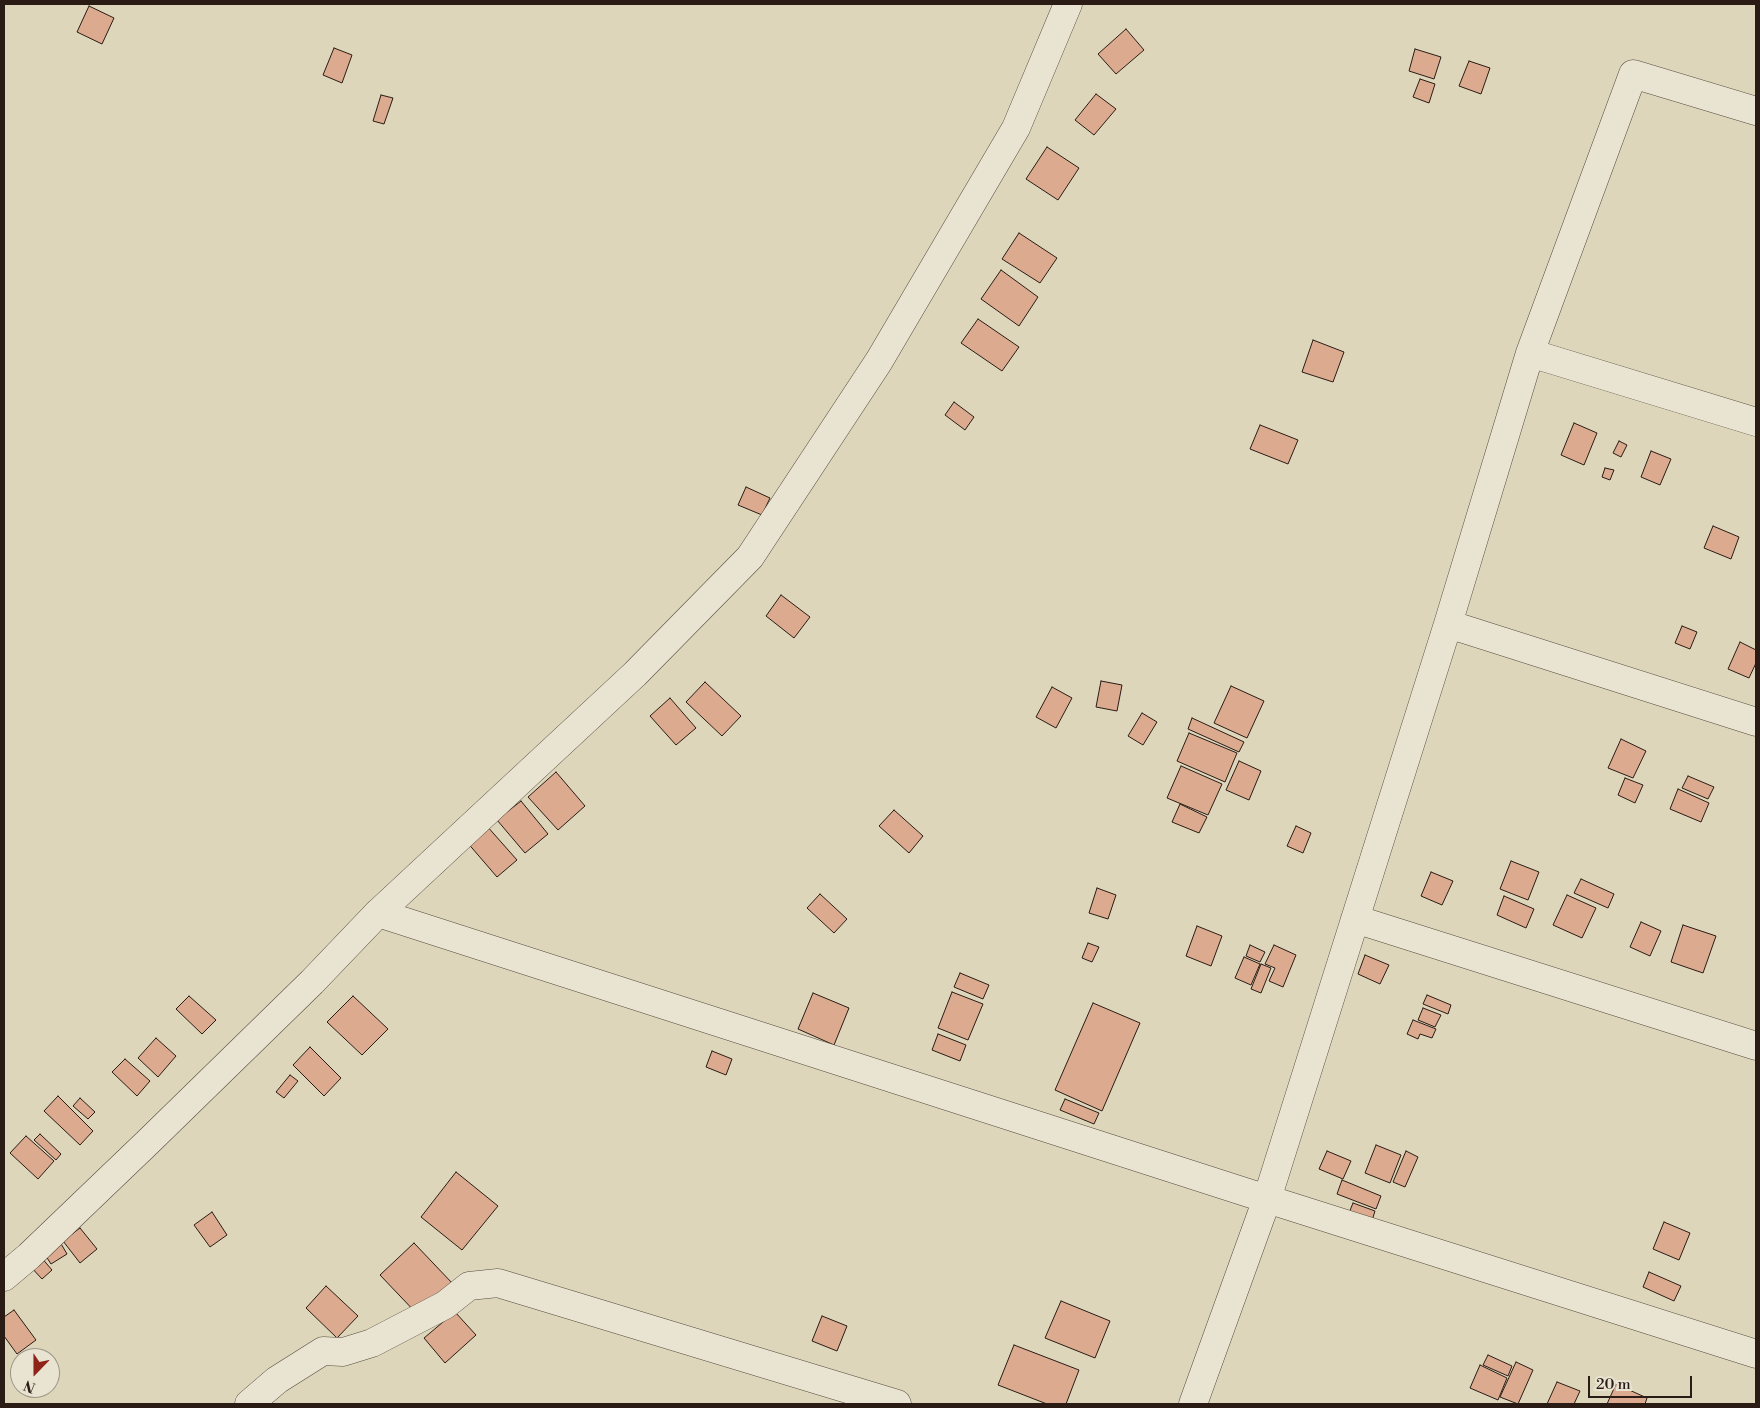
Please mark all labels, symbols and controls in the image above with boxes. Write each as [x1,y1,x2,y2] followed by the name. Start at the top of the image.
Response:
[10,1348,60,1398] north arrow
[1590,1366,1694,1398] scale bar
[1596,1375,1631,1394] text: 20 m
[21,1376,38,1396] text: N

